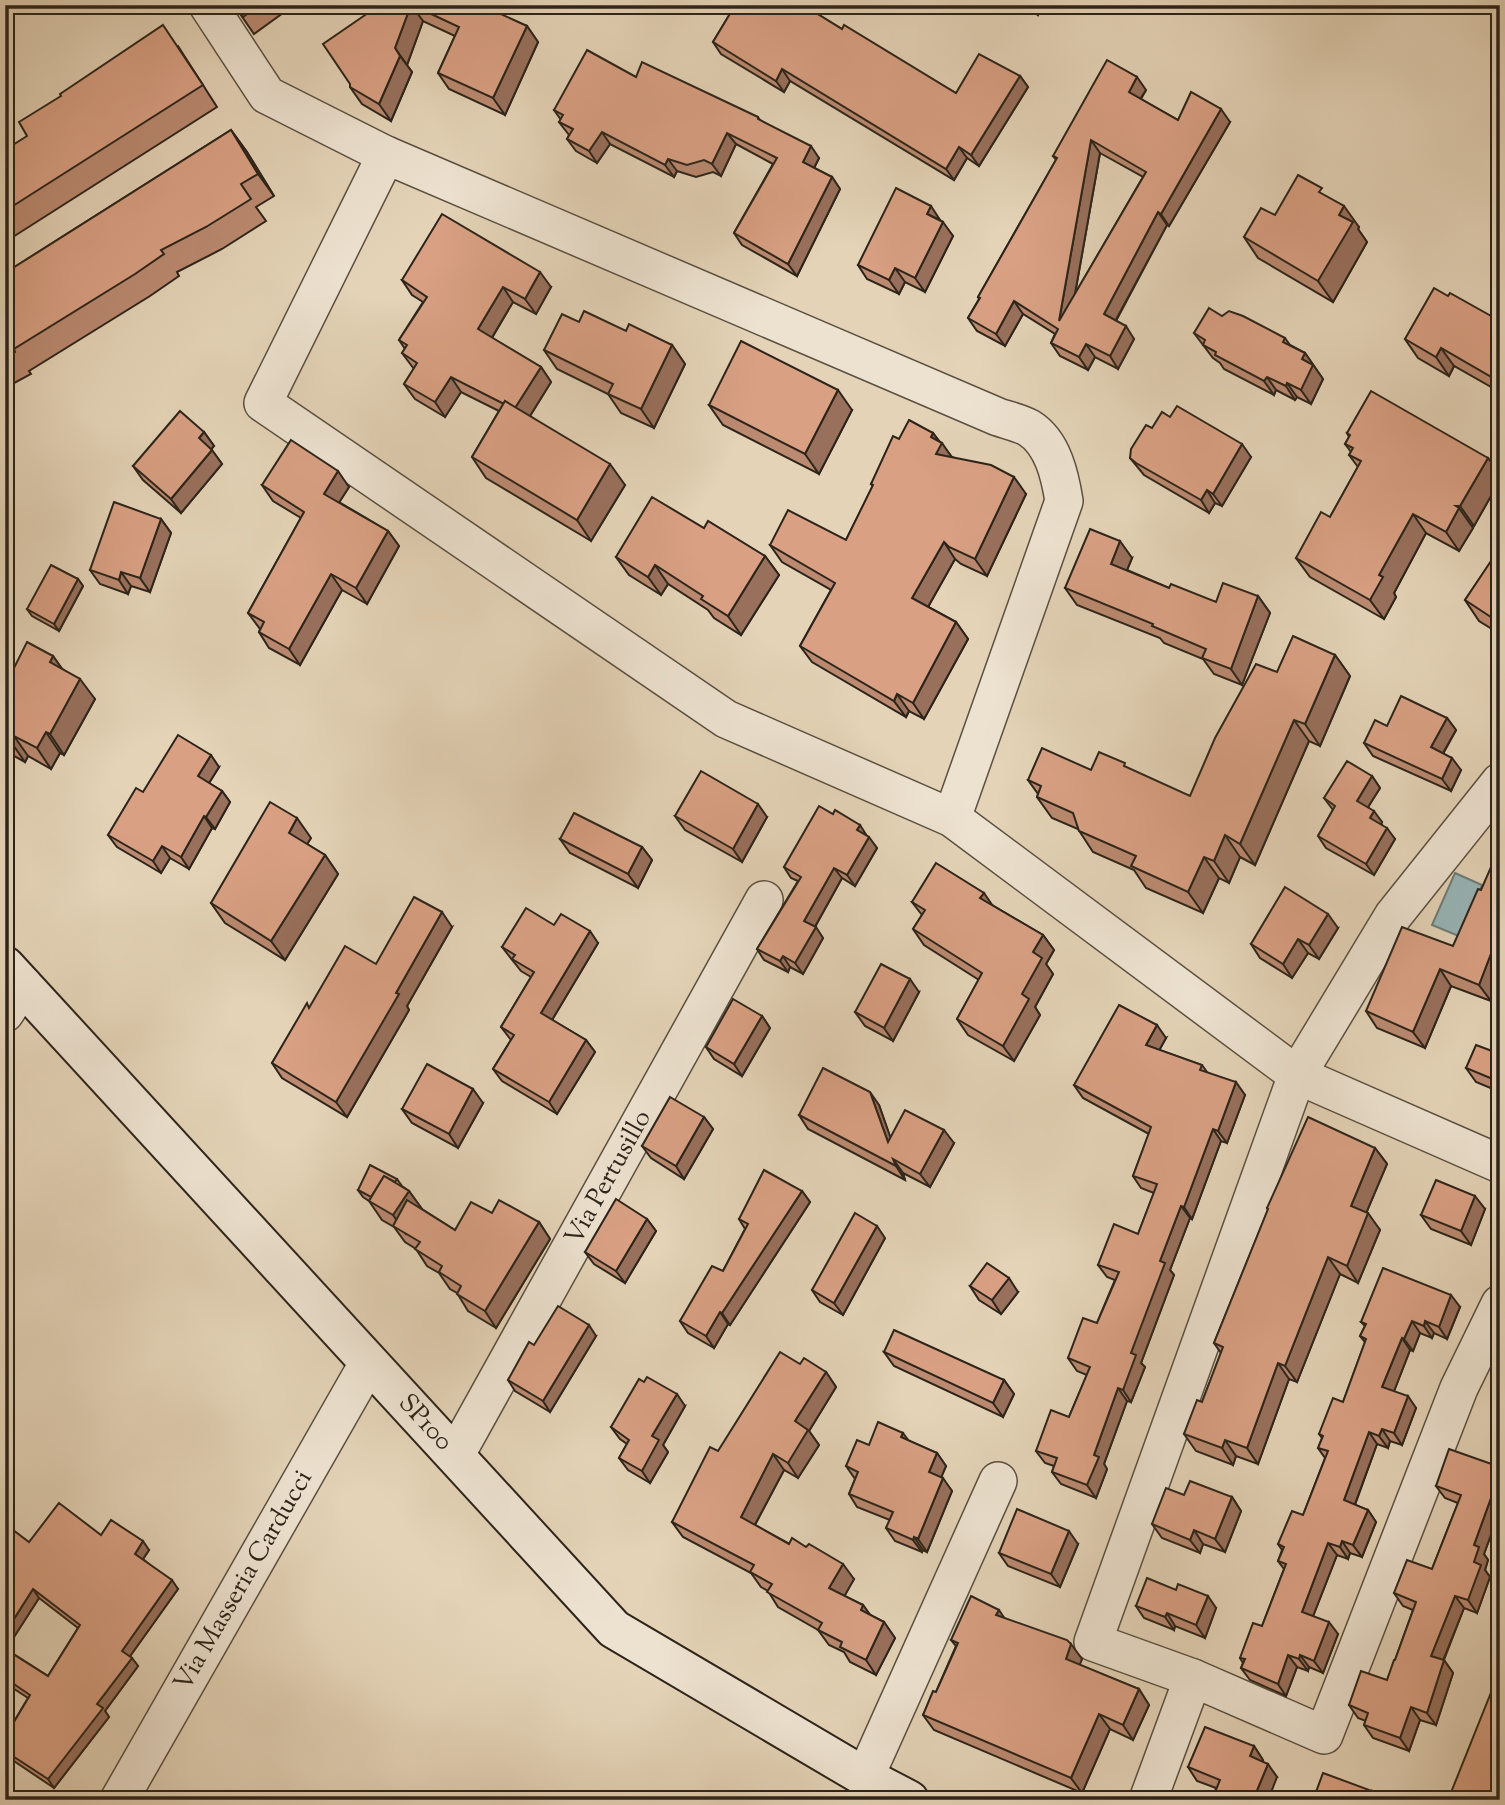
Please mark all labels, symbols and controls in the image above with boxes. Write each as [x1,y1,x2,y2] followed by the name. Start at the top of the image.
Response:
[557,1104,661,1252] street label: Via Pertusillo
[389,1386,461,1460] street label: SP100
[166,1464,322,1698] street label: Via Masseria Carducci

